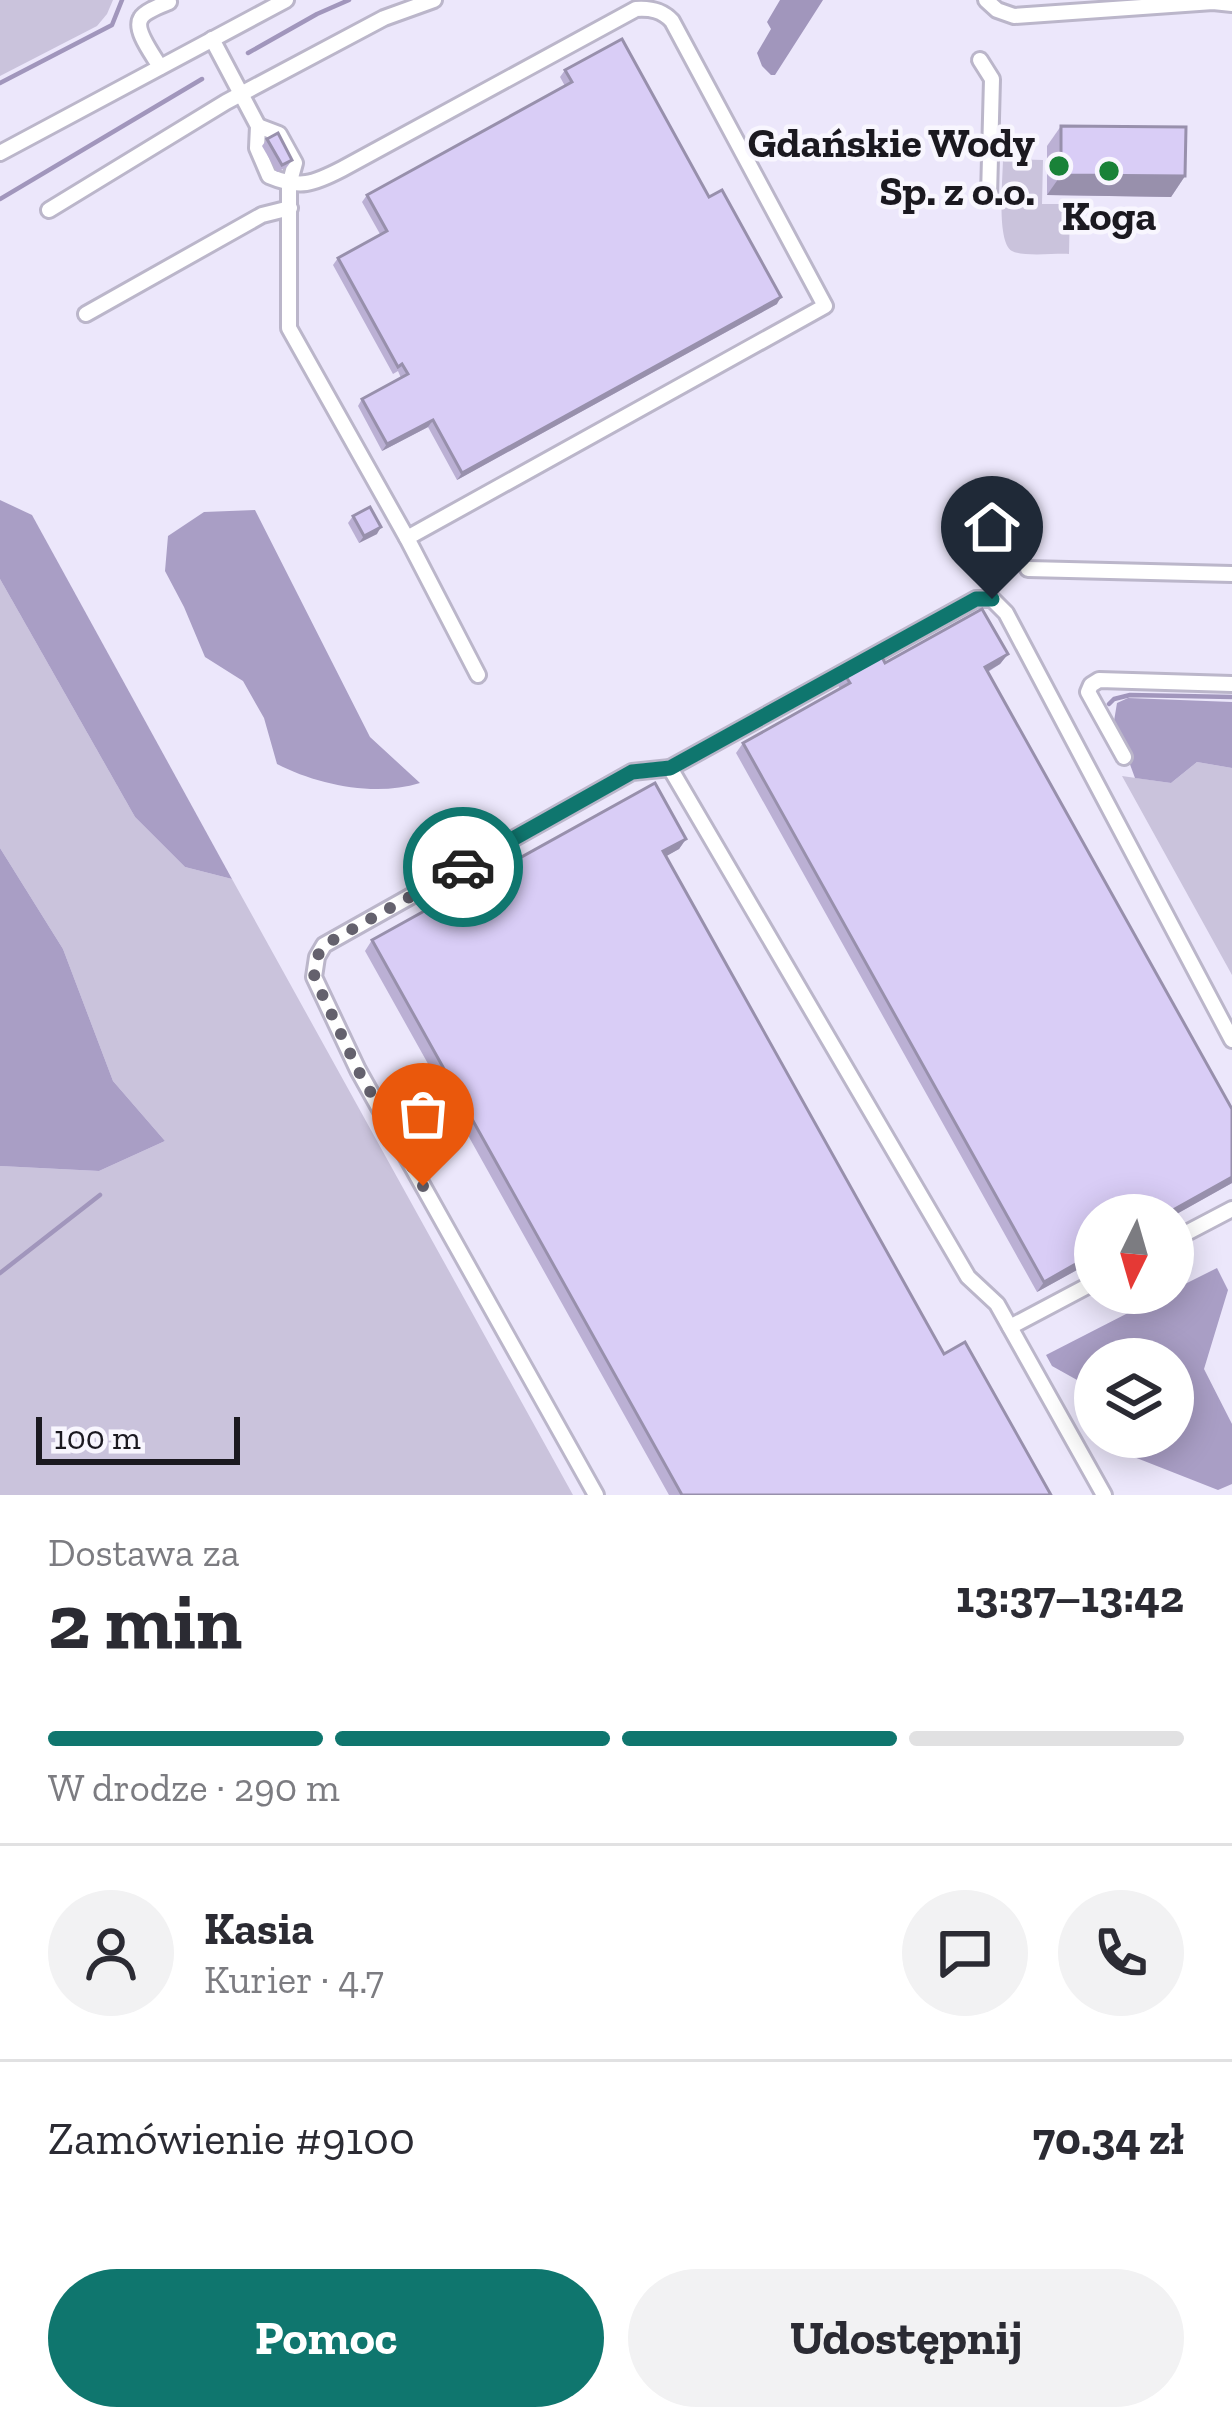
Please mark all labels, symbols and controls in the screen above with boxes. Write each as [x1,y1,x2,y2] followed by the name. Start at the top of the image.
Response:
[748,117,1035,216] place label: Gdańskie Wody Sp. z o.o.
[1046,153,1072,179] marker: Gdańskie Wody Sp. z o.o.
[1096,158,1122,184] marker: Koga
[1061,190,1157,241] place label: Koga
[941,476,1043,599] pin
[959,494,1025,560] icon: home
[403,807,523,927] courier
[430,834,496,900] icon: car
[372,1063,474,1186] pin
[390,1081,456,1147] icon: bag
[1074,1194,1194,1314] north arrow
[1074,1194,1194,1458] map controls
[1074,1338,1194,1458] button: layers
[36,1411,240,1464] scale bar
[54,1418,141,1457] text: 100 m
[48,1529,240,1576] text: Dostawa za
[956,1570,1184,1624] text: 13:37–13:42
[48,1574,242,1668] text: 2 min
[48,1764,340,1811] text: W drodze · 290 m
[48,1890,174,2016] button: person
[902,1890,1028,2016] button: chat
[1058,1890,1184,2016] button: phone
[204,1902,314,1956] text: Kasia
[204,1956,384,2003] text: Kurier · 4.7
[48,2112,415,2166] text: Zamówienie #9100
[1033,2112,1184,2166] text: 70.34 zł
[48,2269,604,2407] button: Pomoc
[628,2269,1184,2407] button: Udostępnij

